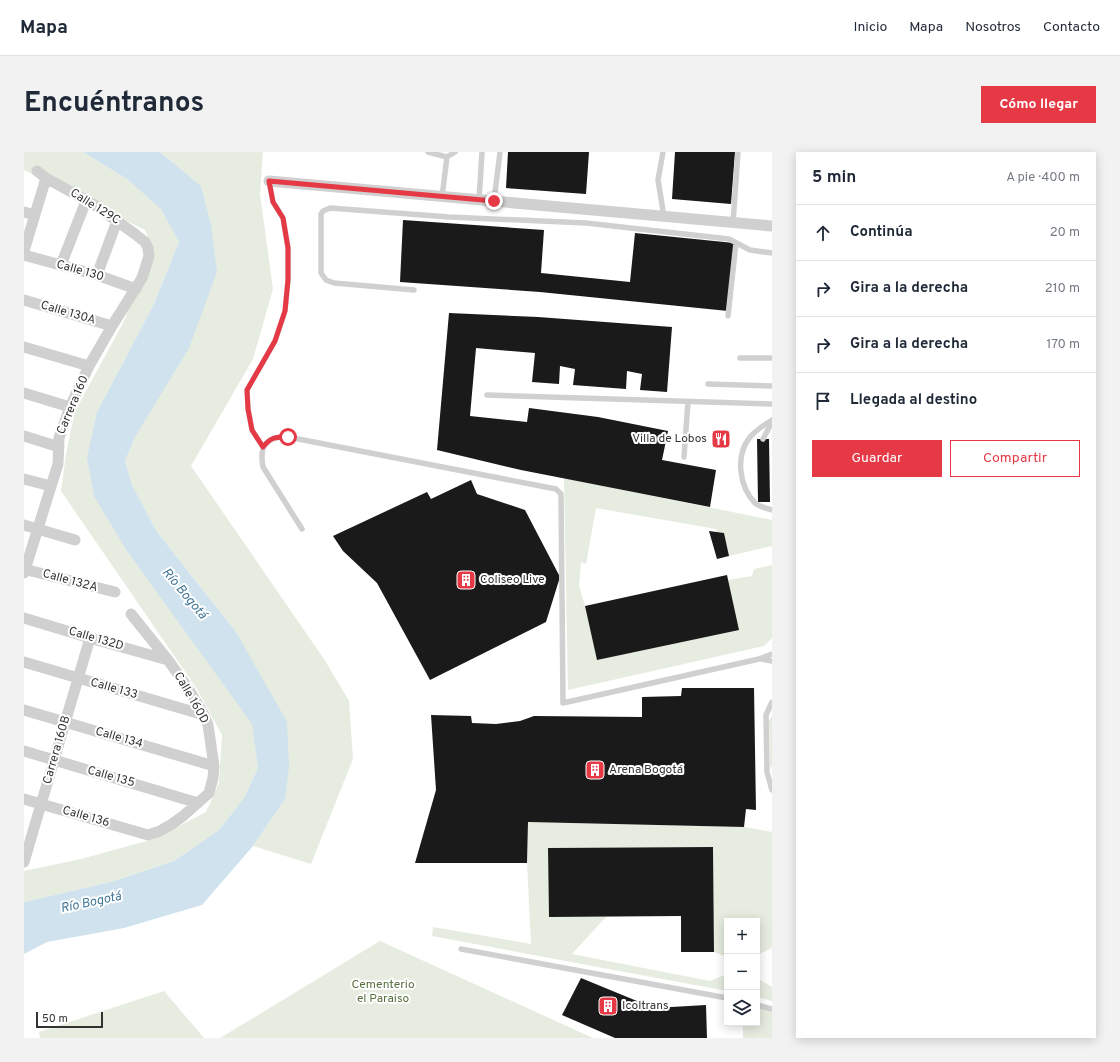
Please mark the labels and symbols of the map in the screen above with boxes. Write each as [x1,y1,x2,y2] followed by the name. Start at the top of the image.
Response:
[67,185,123,229] street label: Calle 129C
[485,192,503,210] route end
[54,257,106,285] street label: Calle 130
[39,297,97,329] street label: Calle 130A
[53,373,93,437] street label: Carrera 160
[279,428,297,446] route start
[710,428,732,450] restaurant icon: Villa de Lobos
[632,431,707,447] place label: Villa de Lobos
[158,565,211,624] water label: Río Bogotá
[41,566,99,596] street label: Calle 132A
[455,569,477,591] building icon: Coliseo Live
[480,572,545,588] place label: Coliseo Live
[67,624,125,654] street label: Calle 132D
[170,669,212,727] street label: Calle 160D
[88,675,140,703] street label: Calle 133
[40,714,74,786] street label: Carrera 160B
[93,724,145,752] street label: Calle 134
[584,759,606,781] building icon: Arena Bogotá
[609,762,683,778] place label: Arena Bogotá
[85,763,137,791] street label: Calle 135
[60,803,112,831] street label: Calle 136
[59,888,124,917] water label: Río Bogotá
[351,977,415,1007] park label: Cementerio el Paraiso
[597,995,619,1017] building icon: Icoltrans
[622,998,669,1014] place label: Icoltrans
[36,1010,103,1029] scale bar

